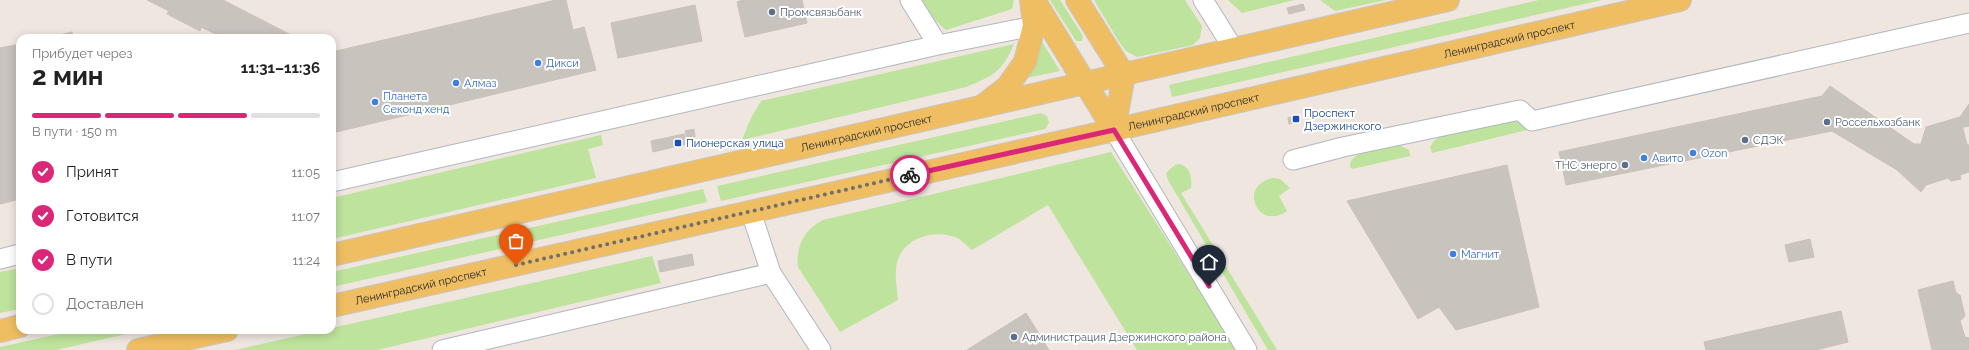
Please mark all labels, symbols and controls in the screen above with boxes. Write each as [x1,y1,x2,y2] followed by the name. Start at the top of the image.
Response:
[780,6,862,19] place label: Промсвязьбанк
[767,7,777,17] marker: Промсвязьбанк
[1442,18,1577,61] street label: Ленинградский проспект
[32,46,132,61] text: Прибудет через
[546,57,579,70] place label: Дикси
[533,58,543,68] marker: Дикси
[241,59,320,77] text: 11:31–11:36
[32,61,104,91] text: 2 мин
[464,77,496,90] place label: Алмаз
[451,78,461,88] marker: Алмаз
[383,90,450,116] place label: Планета Секонд хенд
[1126,91,1261,134] street label: Ленинградский проспект
[370,97,380,107] marker: Планета Секонд хенд
[1304,107,1382,133] place label: Проспект Дзержинского
[799,112,934,155] street label: Ленинградский проспект
[1291,114,1301,124] marker: Проспект Дзержинского
[1835,116,1921,129] place label: Россельхозбанк
[1822,117,1832,127] marker: Россельхозбанк
[32,124,117,139] text: В пути · 150 m
[1753,134,1784,147] place label: СДЭК
[1740,135,1750,145] marker: СДЭК
[686,137,784,150] place label: Пионерская улица
[673,138,683,148] marker: Пионерская улица
[1701,147,1728,160] place label: Ozon
[1688,148,1698,158] marker: Ozon
[1652,152,1684,165] place label: Авито
[1639,153,1649,163] marker: Авито
[890,155,930,195] courier
[1555,159,1617,172] place label: ТНС энерго
[1620,160,1630,170] marker: ТНС энерго
[32,161,54,183] icon: check
[66,163,119,181] text: Принят
[899,164,921,186] icon: bike
[291,165,320,180] text: 11:05
[32,205,54,227] icon: check
[66,207,139,225] text: Готовится
[292,209,320,224] text: 11:07
[499,224,533,265] pin
[505,230,527,252] icon: bag
[1192,245,1226,286] pin
[1461,248,1500,261] place label: Магнит
[32,249,54,271] icon: check
[1448,249,1458,259] marker: Магнит
[66,251,113,269] text: В пути
[1198,251,1220,273] icon: home
[293,253,320,268] text: 11:24
[354,265,489,308] street label: Ленинградский проспект
[66,295,144,313] text: Доставлен
[1022,331,1227,344] place label: Администрация Дзержинского района
[1009,332,1019,342] marker: Администрация Дзержинского района

